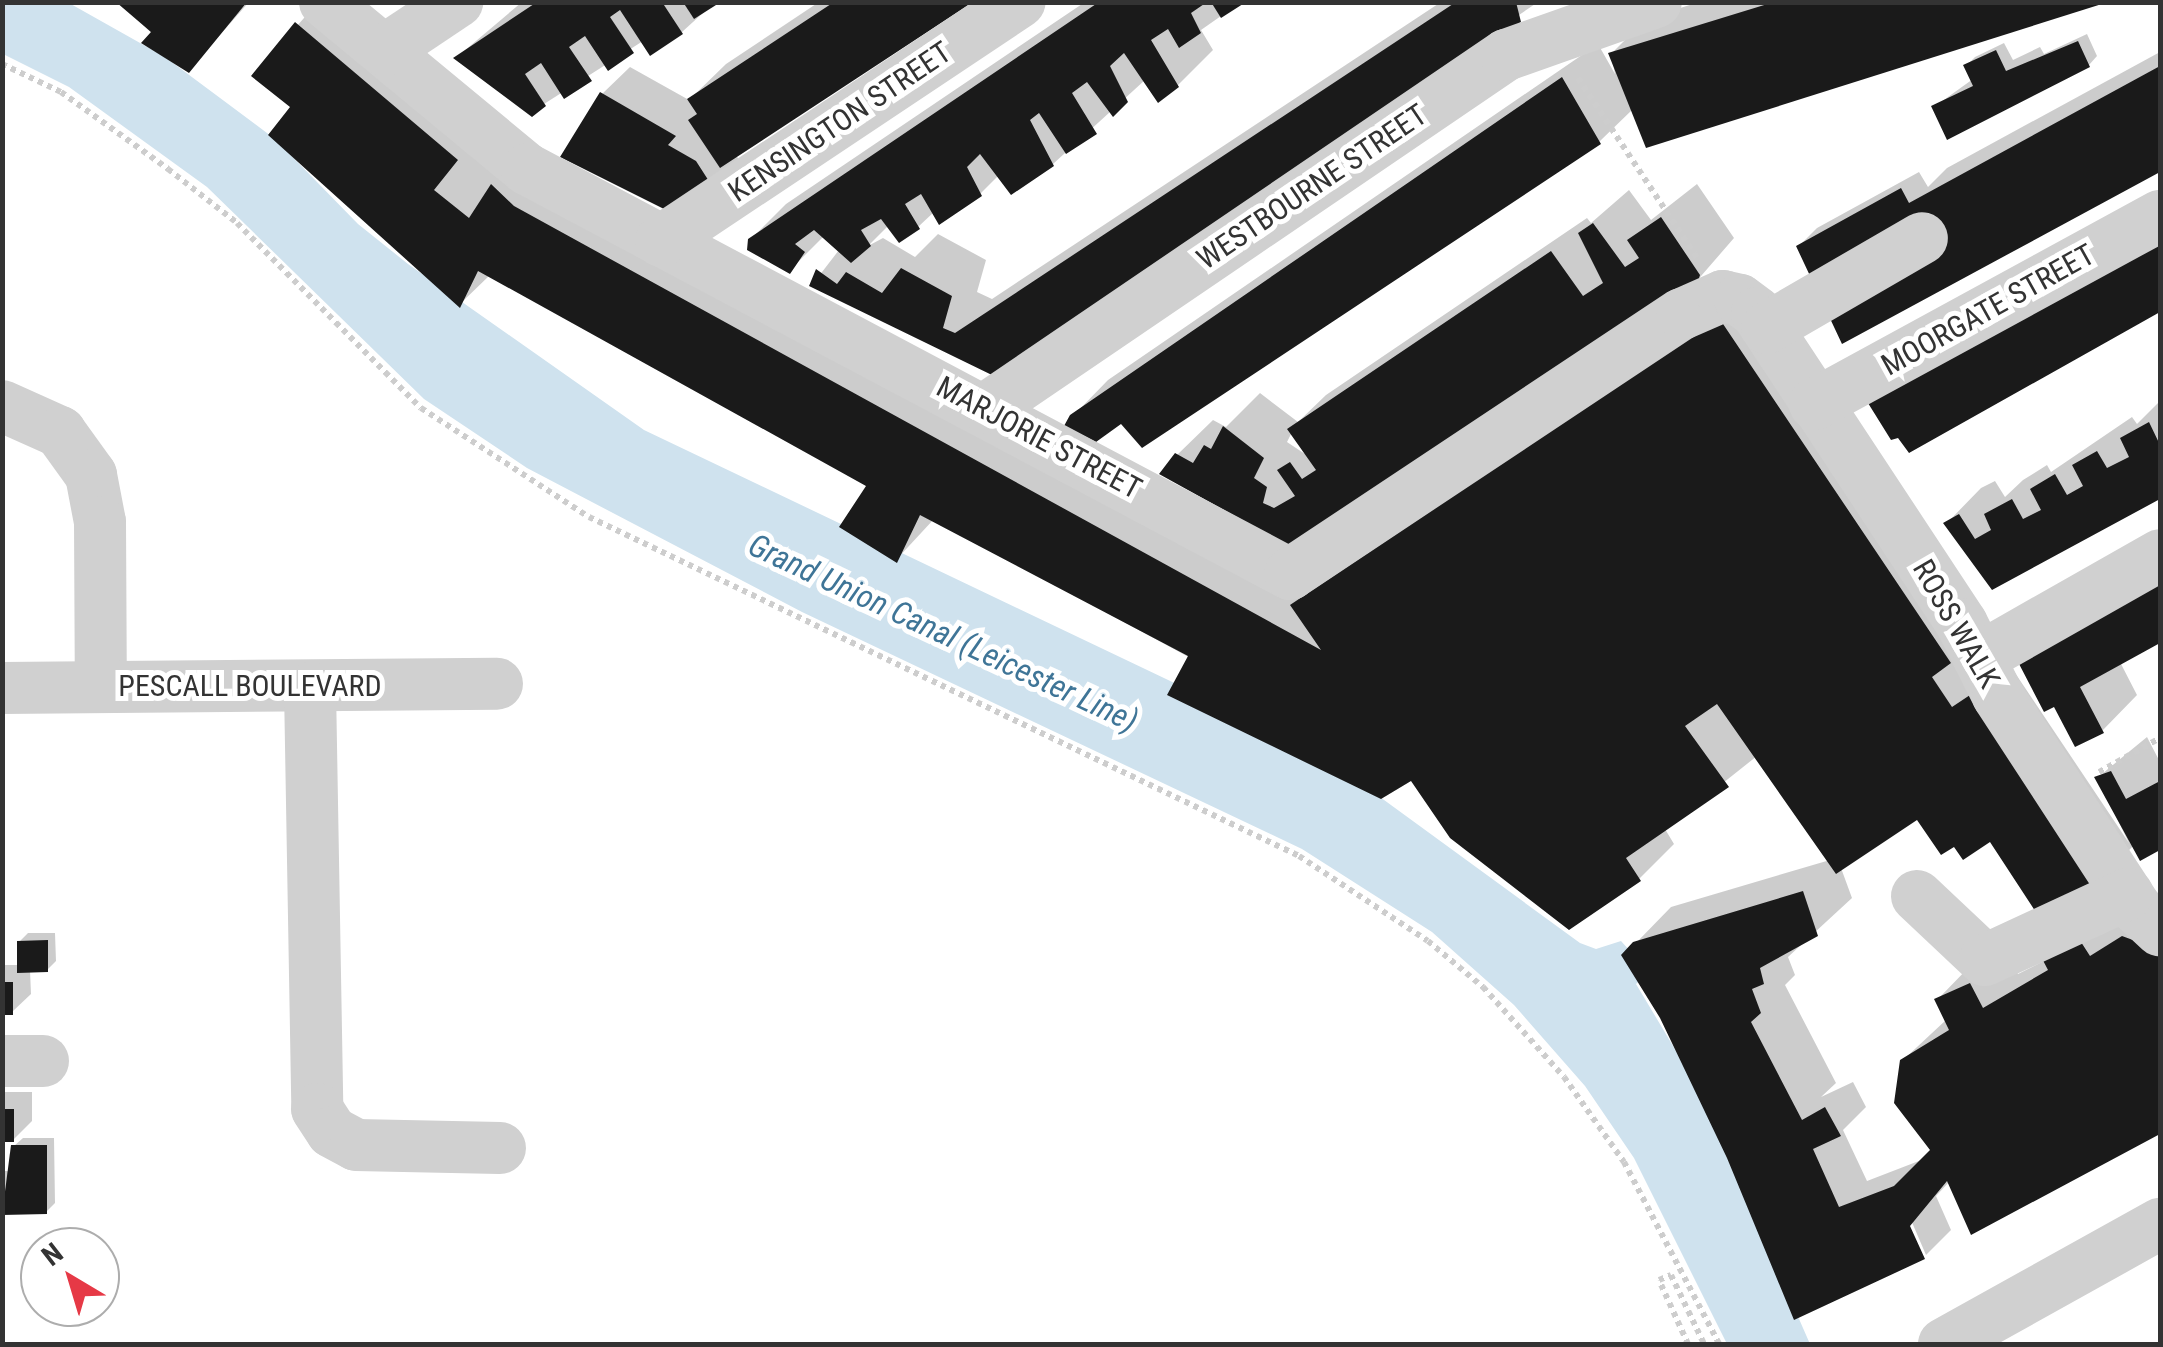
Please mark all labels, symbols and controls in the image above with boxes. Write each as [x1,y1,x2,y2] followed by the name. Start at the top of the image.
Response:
[722,34,958,210] street label: KENSINGTON STREET
[1190,97,1434,277] street label: WESTBOURNE STREET
[1875,237,2101,383] street label: MOORGATE STREET
[930,369,1148,507] street label: MARJORIE STREET
[742,526,1144,740] water label: Grand Union Canal (Leicester Line)
[1905,553,2007,695] street label: ROSS WALK
[118,668,382,704] street label: PESCALL BOULEVARD
[20,1227,120,1327] north arrow
[36,1236,69,1273] text: N

